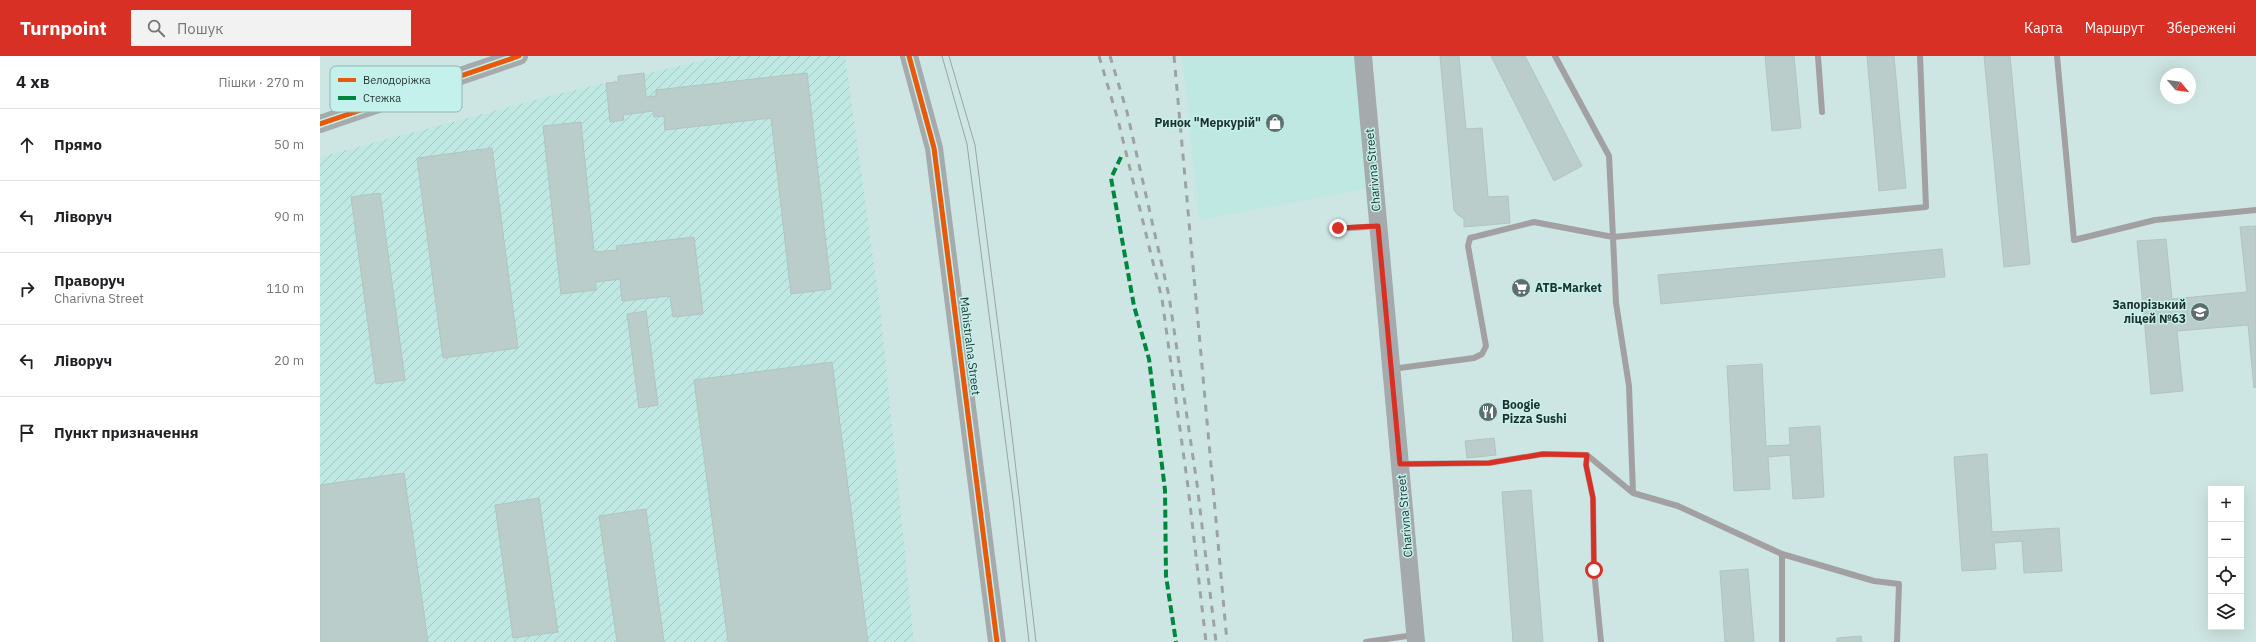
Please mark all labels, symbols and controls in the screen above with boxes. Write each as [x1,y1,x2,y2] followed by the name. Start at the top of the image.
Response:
[131,10,411,46] search box
[20,16,107,40] text: Turnpoint
[145,17,167,39] icon: search
[177,19,223,38] text: Пошук
[2024,19,2063,37] text: Карта
[2085,19,2145,37] text: Маршрут
[2167,19,2236,37] text: Збережені
[330,66,462,112] legend
[2160,68,2196,104] north arrow
[16,71,50,93] text: 4 хв
[363,73,431,87] text: Велодоріжка
[218,74,304,91] text: Пішки · 270 m
[363,91,401,105] text: Стежка
[1264,112,1286,134] shop icon: Ринок "Меркурій"
[1154,115,1261,130] place label: Ринок "Меркурій"
[1361,128,1384,212] street label: Charivna Street
[16,134,38,156] icon: ahead
[54,135,102,154] text: Прямо
[274,136,304,153] text: 50 m
[16,206,38,228] icon: left
[54,207,112,226] text: Ліворуч
[274,208,304,225] text: 90 m
[1329,219,1347,237] route end
[54,271,125,290] text: Праворуч
[1510,277,1532,299] supermarket icon: ATB-Market
[16,278,38,300] icon: right
[266,280,304,297] text: 110 m
[1535,280,1602,295] place label: ATB-Market
[54,290,144,307] text: Charivna Street
[957,296,984,396] street label: Mahistralna Street
[2112,297,2186,326] place label: Запорізький ліцей №63
[2189,301,2211,323] school or university icon: Запорізький ліцей №63
[16,350,38,372] icon: left
[54,351,112,370] text: Ліворуч
[274,352,304,369] text: 20 m
[1502,397,1567,426] place label: Boogie Pizza Sushi
[1477,401,1499,423] restaurant icon: Boogie Pizza Sushi
[16,422,38,444] icon: arrive
[54,423,199,442] text: Пункт призначення
[1393,474,1416,558] street label: Charivna Street
[2208,486,2244,630] map controls
[2208,486,2244,522] button: +
[2208,522,2244,558] button: −
[2208,558,2244,594] button: locate
[1585,561,1603,579] route start
[2208,594,2244,630] button: layers

